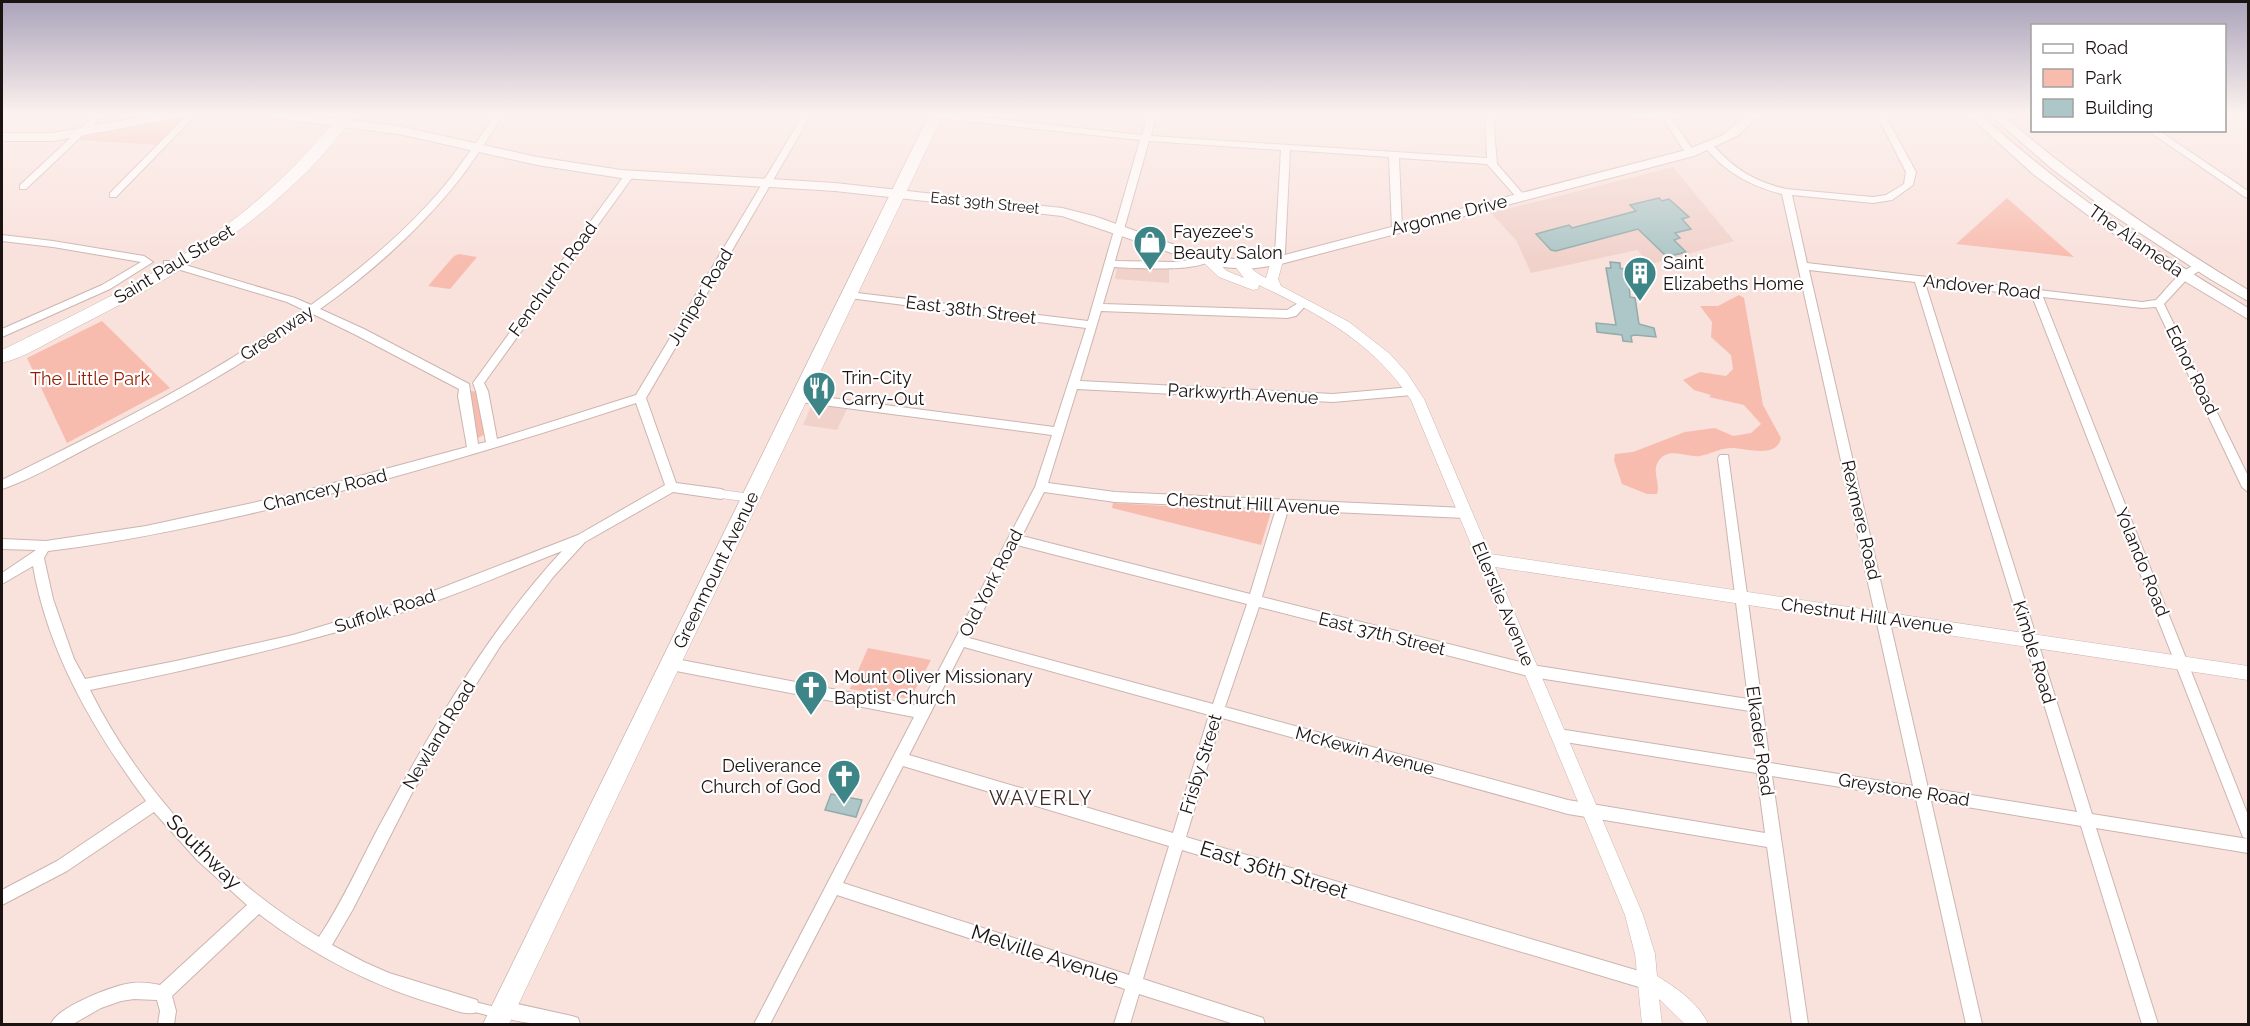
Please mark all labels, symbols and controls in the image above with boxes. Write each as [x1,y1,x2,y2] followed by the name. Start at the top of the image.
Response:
[2031,24,2226,132] legend
[2085,37,2128,58] text: Road
[2085,67,2122,88] text: Park
[2085,97,2153,118] text: Building
[930,188,1040,218] street label: East 39th Street
[1389,190,1510,239] street label: Argonne Drive
[2085,200,2188,281] street label: The Alameda
[504,217,601,340] street label: Fenchurch Road
[110,220,237,308] street label: Saint Paul Street
[1173,221,1283,263] place label: Fayezee's Beauty Salon
[1132,224,1168,271] shop icon: Fayezee's Beauty Salon
[662,245,737,349] street label: Juniper Road
[1663,252,1804,294] place label: Saint Elizabeths Home
[1622,255,1658,302] building icon: Saint Elizabeths Home
[1922,270,2042,303] street label: Andover Road
[905,291,1038,328] street label: East 38th Street
[236,300,318,365] street label: Greenway
[2162,322,2223,418] street label: Ednor Road
[842,367,924,409] place label: Trin-City Carry-Out
[30,368,150,389] park label: The Little Park
[801,370,837,417] restaurant icon: Trin-City Carry-Out
[1167,379,1319,408] street label: Parkwyrth Avenue
[1838,458,1885,582] street label: Rexmere Road
[261,464,389,515] street label: Chancery Road
[668,487,763,652] street label: Greenmount Avenue
[1166,488,1341,519] street label: Chestnut Hill Avenue
[2111,504,2174,619] street label: Yolando Road
[954,525,1027,640] street label: Old York Road
[1468,539,1539,669] street label: Ellerslie Avenue
[332,584,438,637] street label: Suffolk Road
[1780,593,1955,638] street label: Chestnut Hill Avenue
[2009,598,2060,706] street label: Kimble Road
[1316,608,1448,659] street label: East 37th Street
[834,666,1033,708] place label: Mount Oliver Missionary Baptist Church
[793,669,829,716] church icon: Mount Oliver Missionary Baptist Church
[398,677,479,793] street label: Newland Road
[1742,685,1779,797] street label: Elkader Road
[1175,711,1226,816] street label: Frisby Street
[1293,722,1437,779] street label: McKewin Avenue
[701,755,821,797] place label: Deliverance Church of God
[826,758,862,805] church icon: Deliverance Church of God
[1837,769,1971,810] street label: Greystone Road
[989,786,1093,810] district label: WAVERLY
[162,809,247,894] street label: Southway
[1197,835,1351,904] street label: East 36th Street
[968,919,1122,990] street label: Melville Avenue

